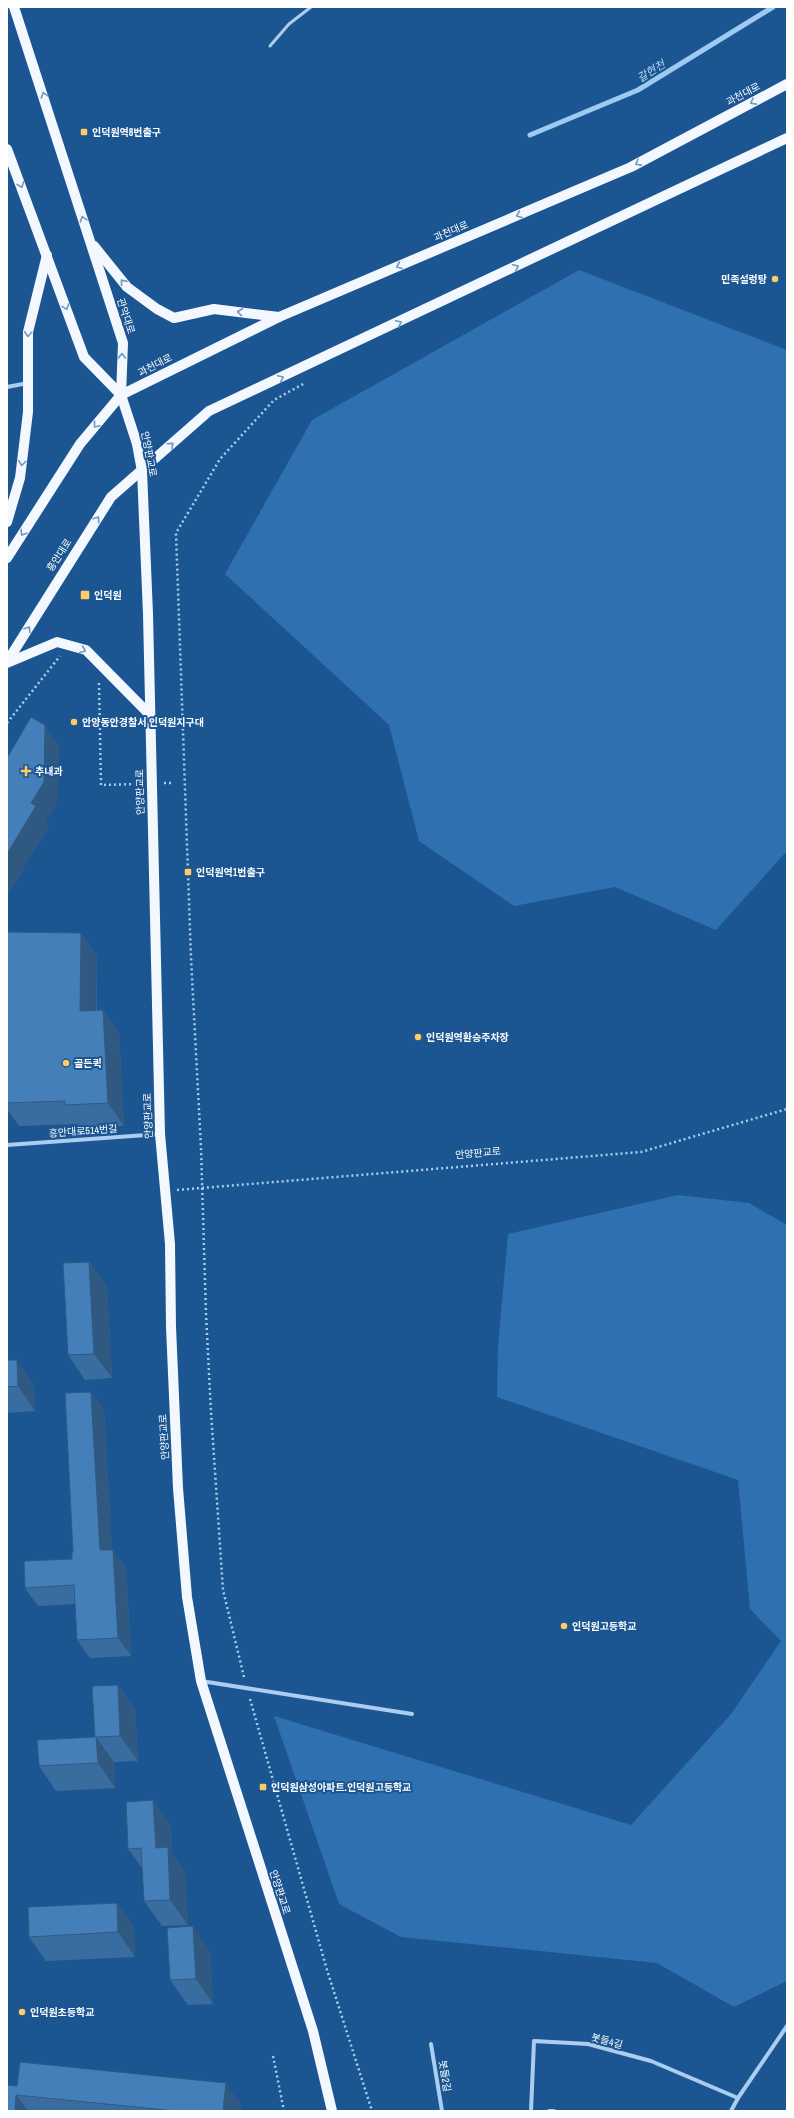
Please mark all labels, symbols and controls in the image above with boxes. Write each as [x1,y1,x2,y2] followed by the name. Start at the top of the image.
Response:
[634,56,669,85] water label: 갈현천
[724,80,762,108] street label: 과천대로
[40,91,49,98] one-way arrow
[749,97,757,105] one-way arrow
[92,126,161,139] place label: 인덕원역8번출구
[79,127,89,137] marker: 인덕원역8번출구
[635,159,642,166] one-way arrow
[16,181,24,188] one-way arrow
[515,210,523,218] one-way arrow
[79,215,88,222] one-way arrow
[432,218,470,244] street label: 과천대로
[396,261,404,269] one-way arrow
[512,264,519,272] one-way arrow
[721,273,767,286] place label: 민족설렁탕
[770,274,780,284] marker: 민족설렁탕
[121,280,128,287] one-way arrow
[114,296,138,336] street label: 관악대로
[61,303,69,310] one-way arrow
[237,308,243,317] one-way arrow
[394,320,402,328] one-way arrow
[24,331,33,337] one-way arrow
[136,351,174,379] street label: 과천대로
[118,353,126,359] one-way arrow
[277,375,284,383] one-way arrow
[93,421,100,428] one-way arrow
[138,430,160,478] street label: 안양판교로
[166,442,174,450] one-way arrow
[18,460,27,466] one-way arrow
[92,516,99,523] one-way arrow
[20,529,28,536] one-way arrow
[44,536,74,574] street label: 흥안대로
[79,589,91,601] marker: 인덕원
[94,589,122,602] place label: 인덕원
[23,626,30,633] one-way arrow
[79,646,86,654] one-way arrow
[82,716,204,729] place label: 안양동안경찰서 인덕원지구대
[69,717,79,727] marker: 안양동안경찰서 인덕원지구대
[20,765,32,777] marker: 추내과
[35,765,63,778] place label: 추내과
[133,769,147,815] street label: 안양판교로
[196,866,265,879] place label: 인덕원역1번출구
[183,867,193,877] marker: 인덕원역1번출구
[426,1031,509,1044] place label: 인덕원역환승주차장
[413,1032,423,1042] marker: 인덕원역환승주차장
[74,1057,102,1070] place label: 골든퀵
[61,1058,71,1068] marker: 골든퀵
[141,1093,155,1139] street label: 안양판교로
[48,1122,118,1140] street label: 흥안대로514번길
[455,1145,501,1161] street label: 안양판교로
[156,1414,172,1460] street label: 안양판교로
[572,1620,636,1633] place label: 인덕원고등학교
[559,1621,569,1631] marker: 인덕원고등학교
[271,1781,411,1794] place label: 인덕원삼성아파트.인덕원고등학교
[258,1782,268,1792] marker: 인덕원삼성아파트.인덕원고등학교
[267,1868,293,1916] street label: 안양판교로
[30,2006,94,2019] place label: 인덕원초등학교
[17,2007,27,2017] marker: 인덕원초등학교
[590,2031,624,2051] street label: 봇들4길
[436,2059,454,2093] street label: 봇들2길

